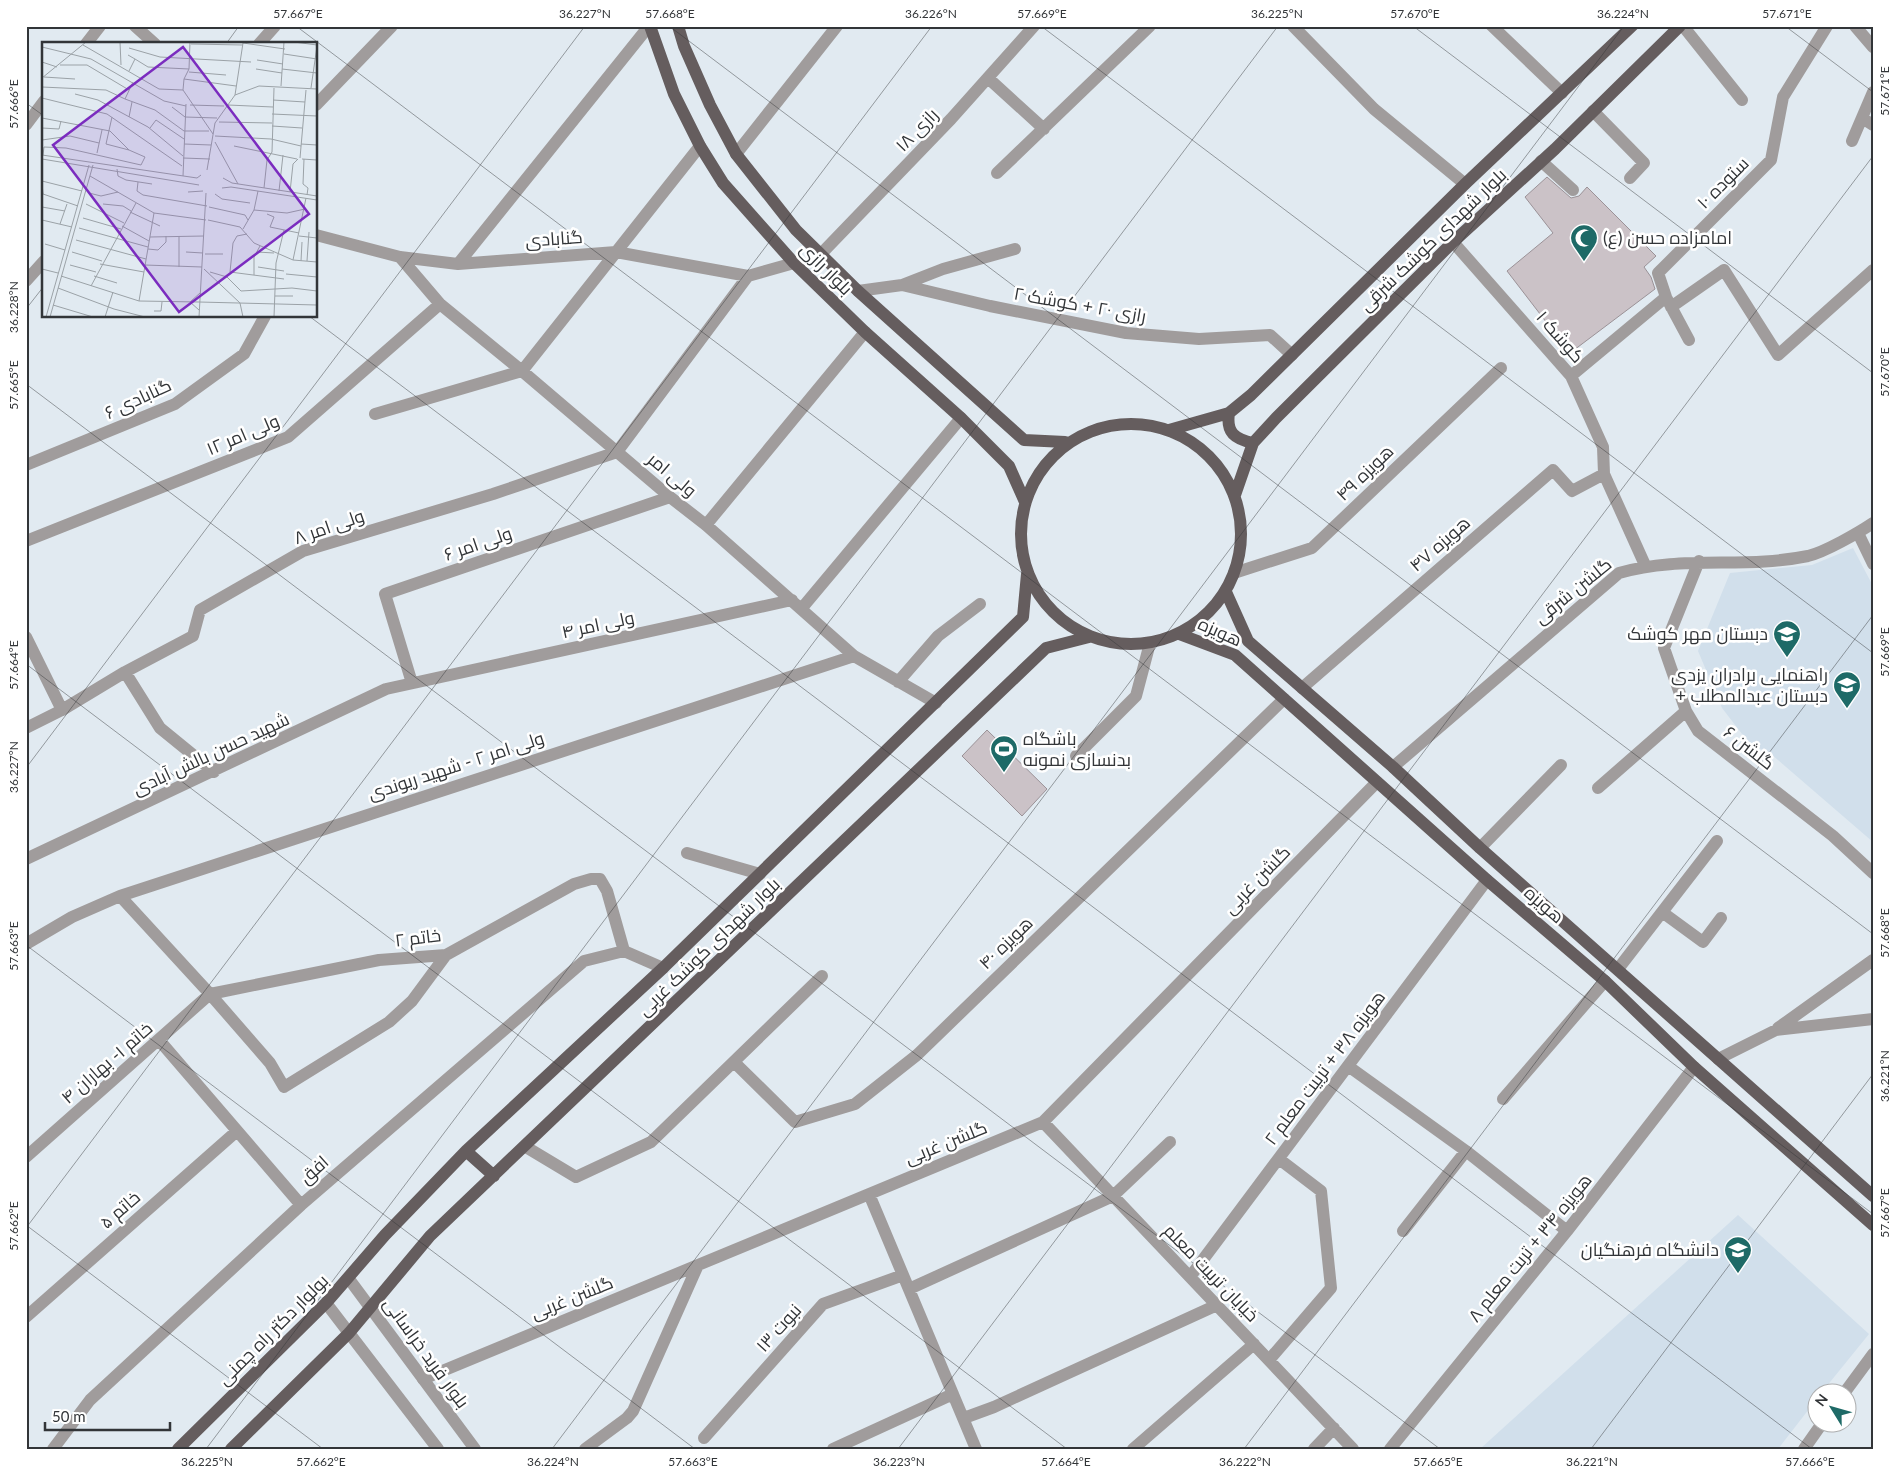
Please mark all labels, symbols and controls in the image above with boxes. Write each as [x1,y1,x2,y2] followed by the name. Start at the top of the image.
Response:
[273,6,323,21] text: 57.667°E
[559,6,611,21] text: 36.227°N
[645,6,695,21] text: 57.668°E
[905,6,957,21] text: 36.226°N
[1017,6,1067,21] text: 57.669°E
[1251,6,1303,21] text: 36.225°N
[1390,6,1440,21] text: 57.670°E
[1597,6,1649,21] text: 36.224°N
[1762,6,1812,21] text: 57.671°E
[42,42,318,318] inset map
[1877,66,1892,116] text: 57.671°E
[6,79,21,129] text: 57.666°E
[890,103,943,156] street label: رازی ۱۸
[1692,152,1754,214] street label: ستوده ۱۰
[1354,163,1511,316] street label: بلوار شهدای کوشک شرقی
[1569,223,1599,262] mosque icon: امامزاده حسن (ع)
[524,225,584,252] street label: گنابادی
[1603,226,1732,250] place label: امامزاده حسن (ع)
[795,237,858,300] street label: بلوار رازی
[6,281,21,333] text: 36.228°N
[1012,282,1148,327] street label: رازی ۲۰ + کوشک ۲
[1532,306,1589,367] street label: کوشک ۱
[1877,347,1892,397] text: 57.670°E
[6,360,21,410] text: 57.665°E
[101,373,175,424] street label: گنابادی ۶
[203,409,283,460] street label: ولی امر ۱۲
[1331,440,1398,506] street label: هویزه ۴۹
[642,447,702,502] street label: ولی امر
[291,504,367,549] street label: ولی امر ۸
[1404,511,1475,576] street label: هویزه ۴۷
[441,521,515,566] street label: ولی امر ۶
[1529,552,1616,629] street label: گلشن شرقی
[559,606,636,643] street label: ولی امر ۴
[1195,612,1246,651] street label: هویزه
[1772,619,1802,658] school or university icon: دبستان مهر کوشک
[1627,622,1768,645] place label: دبستان مهر کوشک
[1877,627,1892,677] text: 57.669°E
[6,640,21,690] text: 57.664°E
[1671,663,1828,707] place label: راهنمایی برادران یزدی + دبستان عبدالمطلب
[1832,670,1862,709] school or university icon: راهنمایی برادران یزدی + دبستان عبدالمطلب
[129,707,293,800] street label: شهید حسن بالش آبادی
[1719,720,1779,775] street label: گلشن ۶
[365,726,547,805] street label: ولی امر ۲ - شهید ریوندی
[1023,727,1131,771] place label: باشگاه بدنسازی نمونه
[989,734,1019,773] sports icon: باشگاه بدنسازی نمونه
[6,741,21,793] text: 36.227°N
[1218,840,1295,919] street label: گلشن غربی
[632,873,785,1021] street label: بلوار شهدای کوشک غربی
[1520,881,1569,928] street label: هویزه
[1877,908,1892,958] text: 57.668°E
[974,911,1038,974] street label: هویزه ۴۰
[6,921,21,971] text: 57.663°E
[394,923,442,953] street label: خاتم ۲
[1259,986,1391,1150] street label: هویزه ۳۸ + تربیت معلم ۲
[56,1017,158,1109] street label: خاتم ۱- بهاران ۴
[1877,1050,1892,1102] text: 36.221°N
[901,1116,990,1169] street label: گلشن غربی
[294,1150,334,1190] street label: افق
[1463,1169,1597,1327] street label: هویزه ۳۴ + تربت معلم ۸
[95,1186,145,1234] street label: خاتم ۵
[1877,1188,1892,1238] text: 57.667°E
[6,1201,21,1251] text: 57.662°E
[1158,1219,1264,1327] street label: خیایان تربیت معلم
[1723,1235,1753,1274] school or university icon: دانشگاه فرهنگیان
[1581,1238,1719,1261] place label: دانشگاه فرهنگیان
[212,1269,334,1391] street label: بولوار دکتر راه چمنی
[527,1271,616,1324] street label: گلشن غربی
[378,1293,474,1413] street label: بلوار فرید خراسانی
[751,1299,806,1357] street label: نبوت ۱۳
[1806,1382,1856,1432] north arrow
[1811,1390,1831,1409] text: N
[45,1400,170,1432] scale bar
[52,1407,86,1425] text: 50 m
[181,1454,233,1469] text: 36.225°N
[296,1454,346,1469] text: 57.662°E
[527,1454,579,1469] text: 36.224°N
[668,1454,718,1469] text: 57.663°E
[873,1454,925,1469] text: 36.223°N
[1041,1454,1091,1469] text: 57.664°E
[1219,1454,1271,1469] text: 36.222°N
[1413,1454,1463,1469] text: 57.665°E
[1566,1454,1618,1469] text: 36.221°N
[1785,1454,1835,1469] text: 57.666°E

